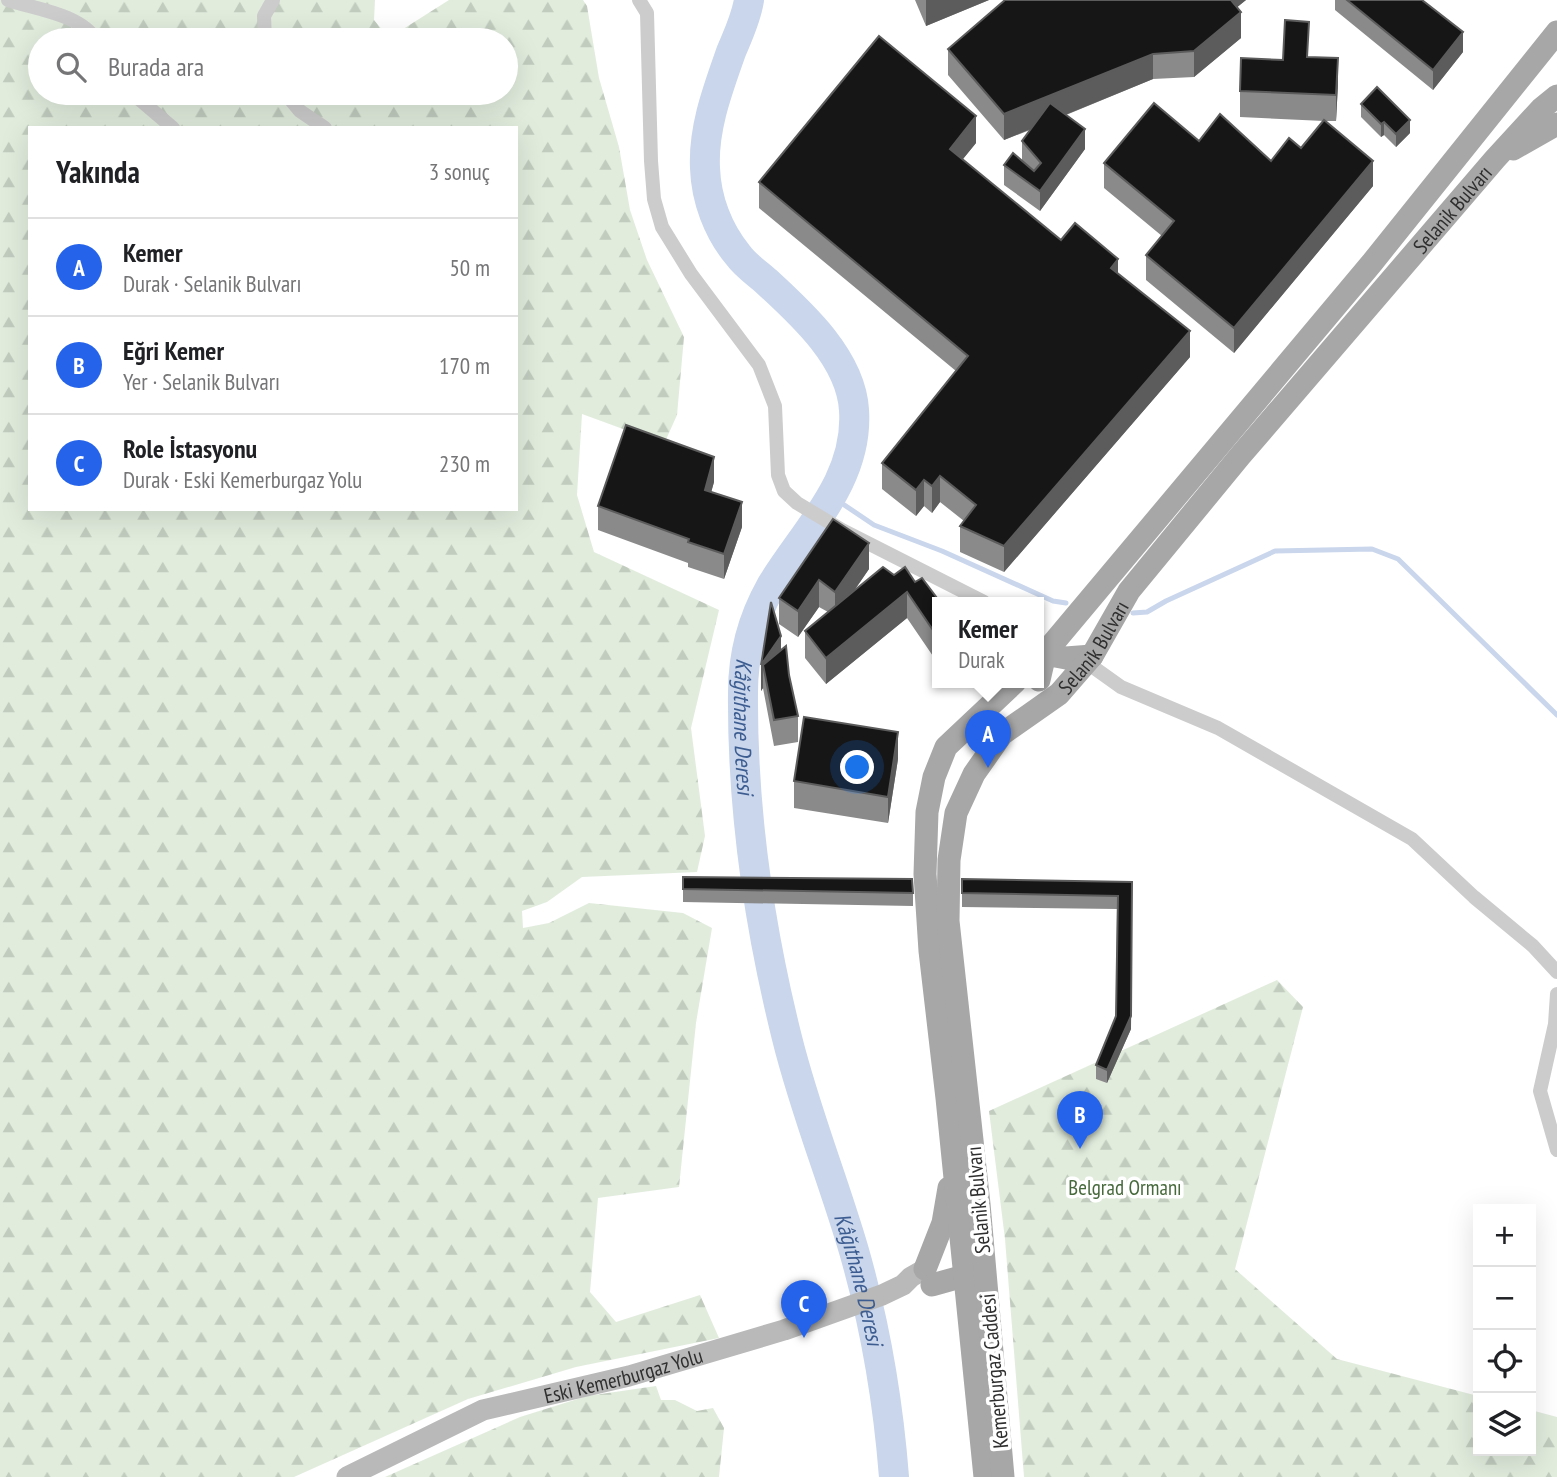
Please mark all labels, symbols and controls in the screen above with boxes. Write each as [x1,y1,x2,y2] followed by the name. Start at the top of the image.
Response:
[28,28,518,105] search box
[52,48,90,86] icon: search
[108,50,204,83] text: Burada ara
[56,152,140,191] text: Yakında
[429,157,490,186] text: 3 sonuç
[1407,159,1497,259] street label: Selanik Bulvarı
[123,236,183,269] text: Kemer
[73,253,85,282] text: A
[449,253,490,282] text: 50 m
[123,269,301,298] text: Durak · Selanik Bulvarı
[123,334,224,367] text: Eğri Kemer
[73,351,85,380] text: B
[439,351,490,380] text: 170 m
[123,367,280,396] text: Yer · Selanik Bulvarı
[123,432,257,465] text: Role İstasyonu
[74,449,84,478] text: C
[439,449,490,478] text: 230 m
[123,465,362,494] text: Durak · Eski Kemerburgaz Yolu
[1052,596,1134,699] street label: Selanik Bulvarı
[932,597,1044,688] popup
[958,612,1018,645] text: Kemer
[958,645,1005,674] text: Durak
[728,657,761,799] water label: Kâğıthane Deresi
[965,710,1011,768] pin: A
[840,750,874,784] your location
[1057,1091,1103,1149] pin: B
[960,1145,996,1255] street label: Selanik Bulvarı
[1068,1174,1182,1201] park label: Belgrad Ormanı
[1473,1204,1536,1456] map controls
[1473,1204,1536,1267] button: +
[829,1209,891,1351] water label: Kâğıthane Deresi
[1473,1267,1536,1330] button: −
[781,1280,827,1338] pin: C
[974,1292,1014,1450] street label: Kemerburgaz Caddesi
[1473,1330,1536,1393] button: locate
[541,1341,706,1409] street label: Eski Kemerburgaz Yolu
[1473,1393,1536,1456] button: layers

